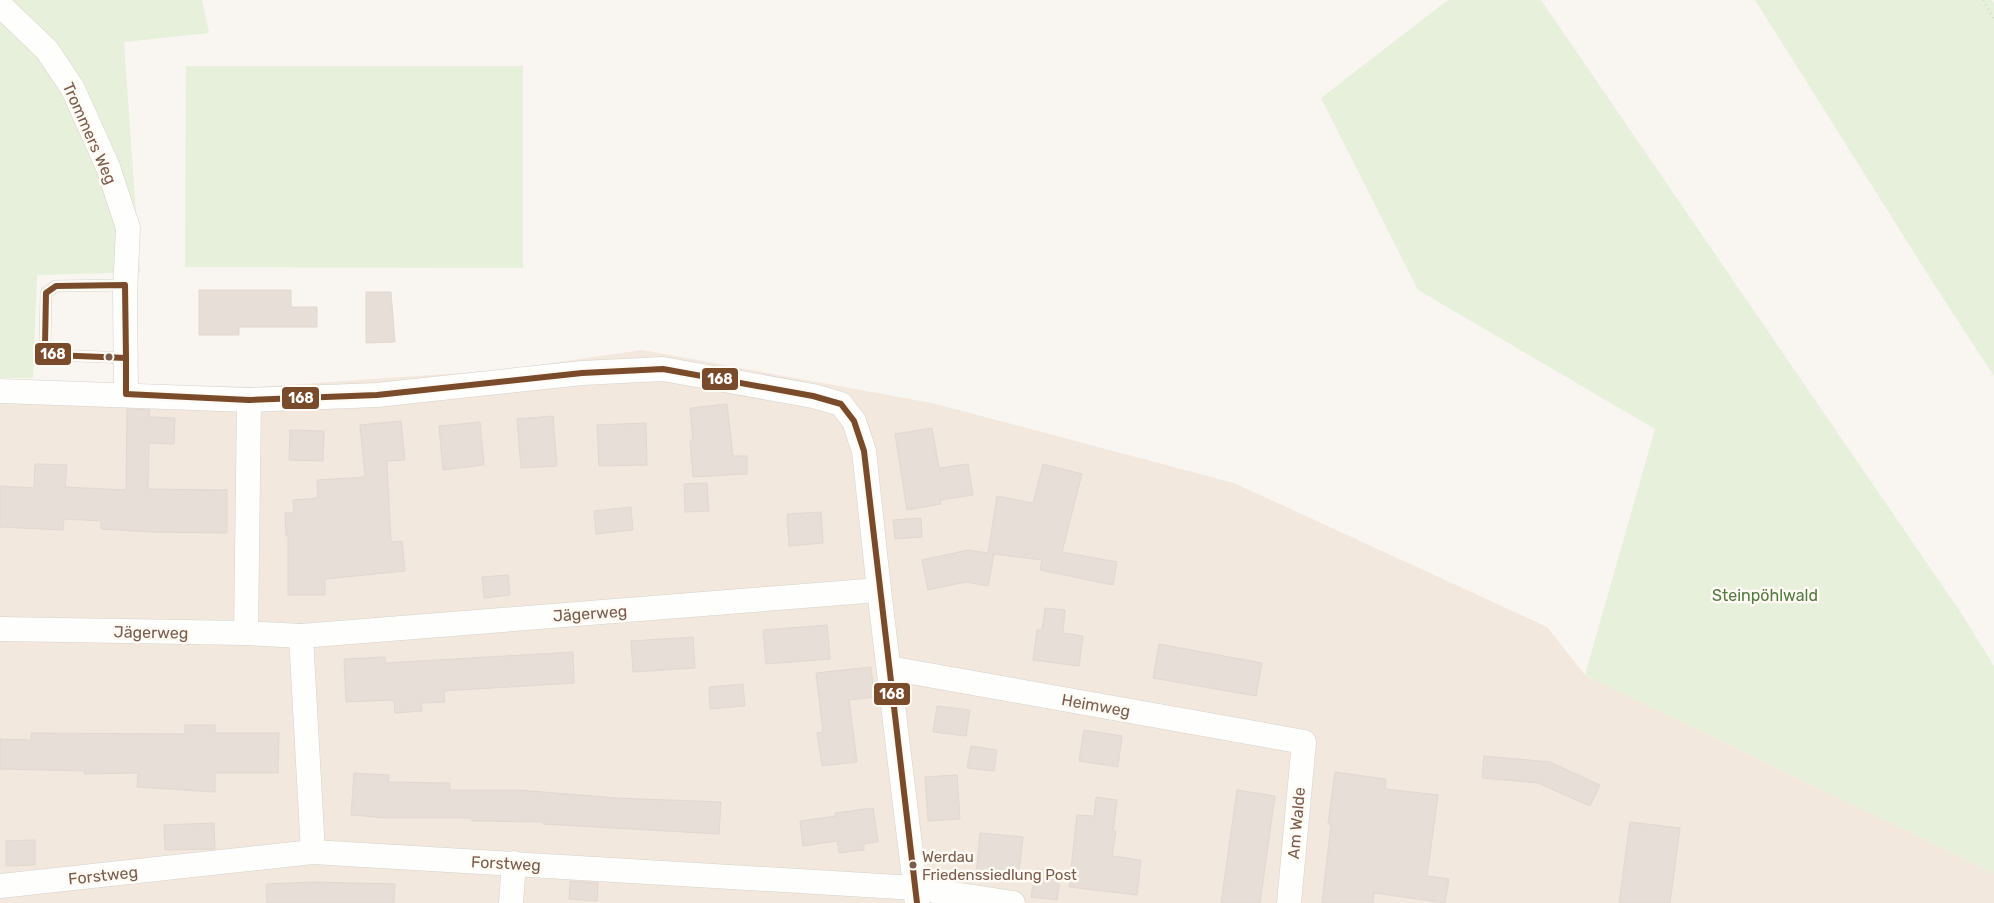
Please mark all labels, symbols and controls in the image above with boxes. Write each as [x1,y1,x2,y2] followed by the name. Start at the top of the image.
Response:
[59,79,120,187] street label: Trommers Weg
[34,342,72,366] line badge: 168
[40,346,66,363] text: 168
[104,352,114,362] unlabelled marker
[701,367,739,391] line badge: 168
[707,371,733,388] text: 168
[281,386,320,410] line badge: 168
[288,390,314,407] text: 168
[1712,586,1818,605] park label: Steinpöhlwald
[552,601,628,626] street label: Jägerweg
[114,622,188,643] street label: Jägerweg
[873,682,911,706] line badge: 168
[879,686,905,703] text: 168
[1060,690,1132,721] street label: Heimweg
[1284,786,1309,860] street label: Am Walde
[922,848,1077,884] place label: Werdau Friedenssiedlung Post
[471,852,541,875] street label: Forstweg
[908,860,918,870] marker: Werdau Friedenssiedlung Post
[67,862,139,889] street label: Forstweg

